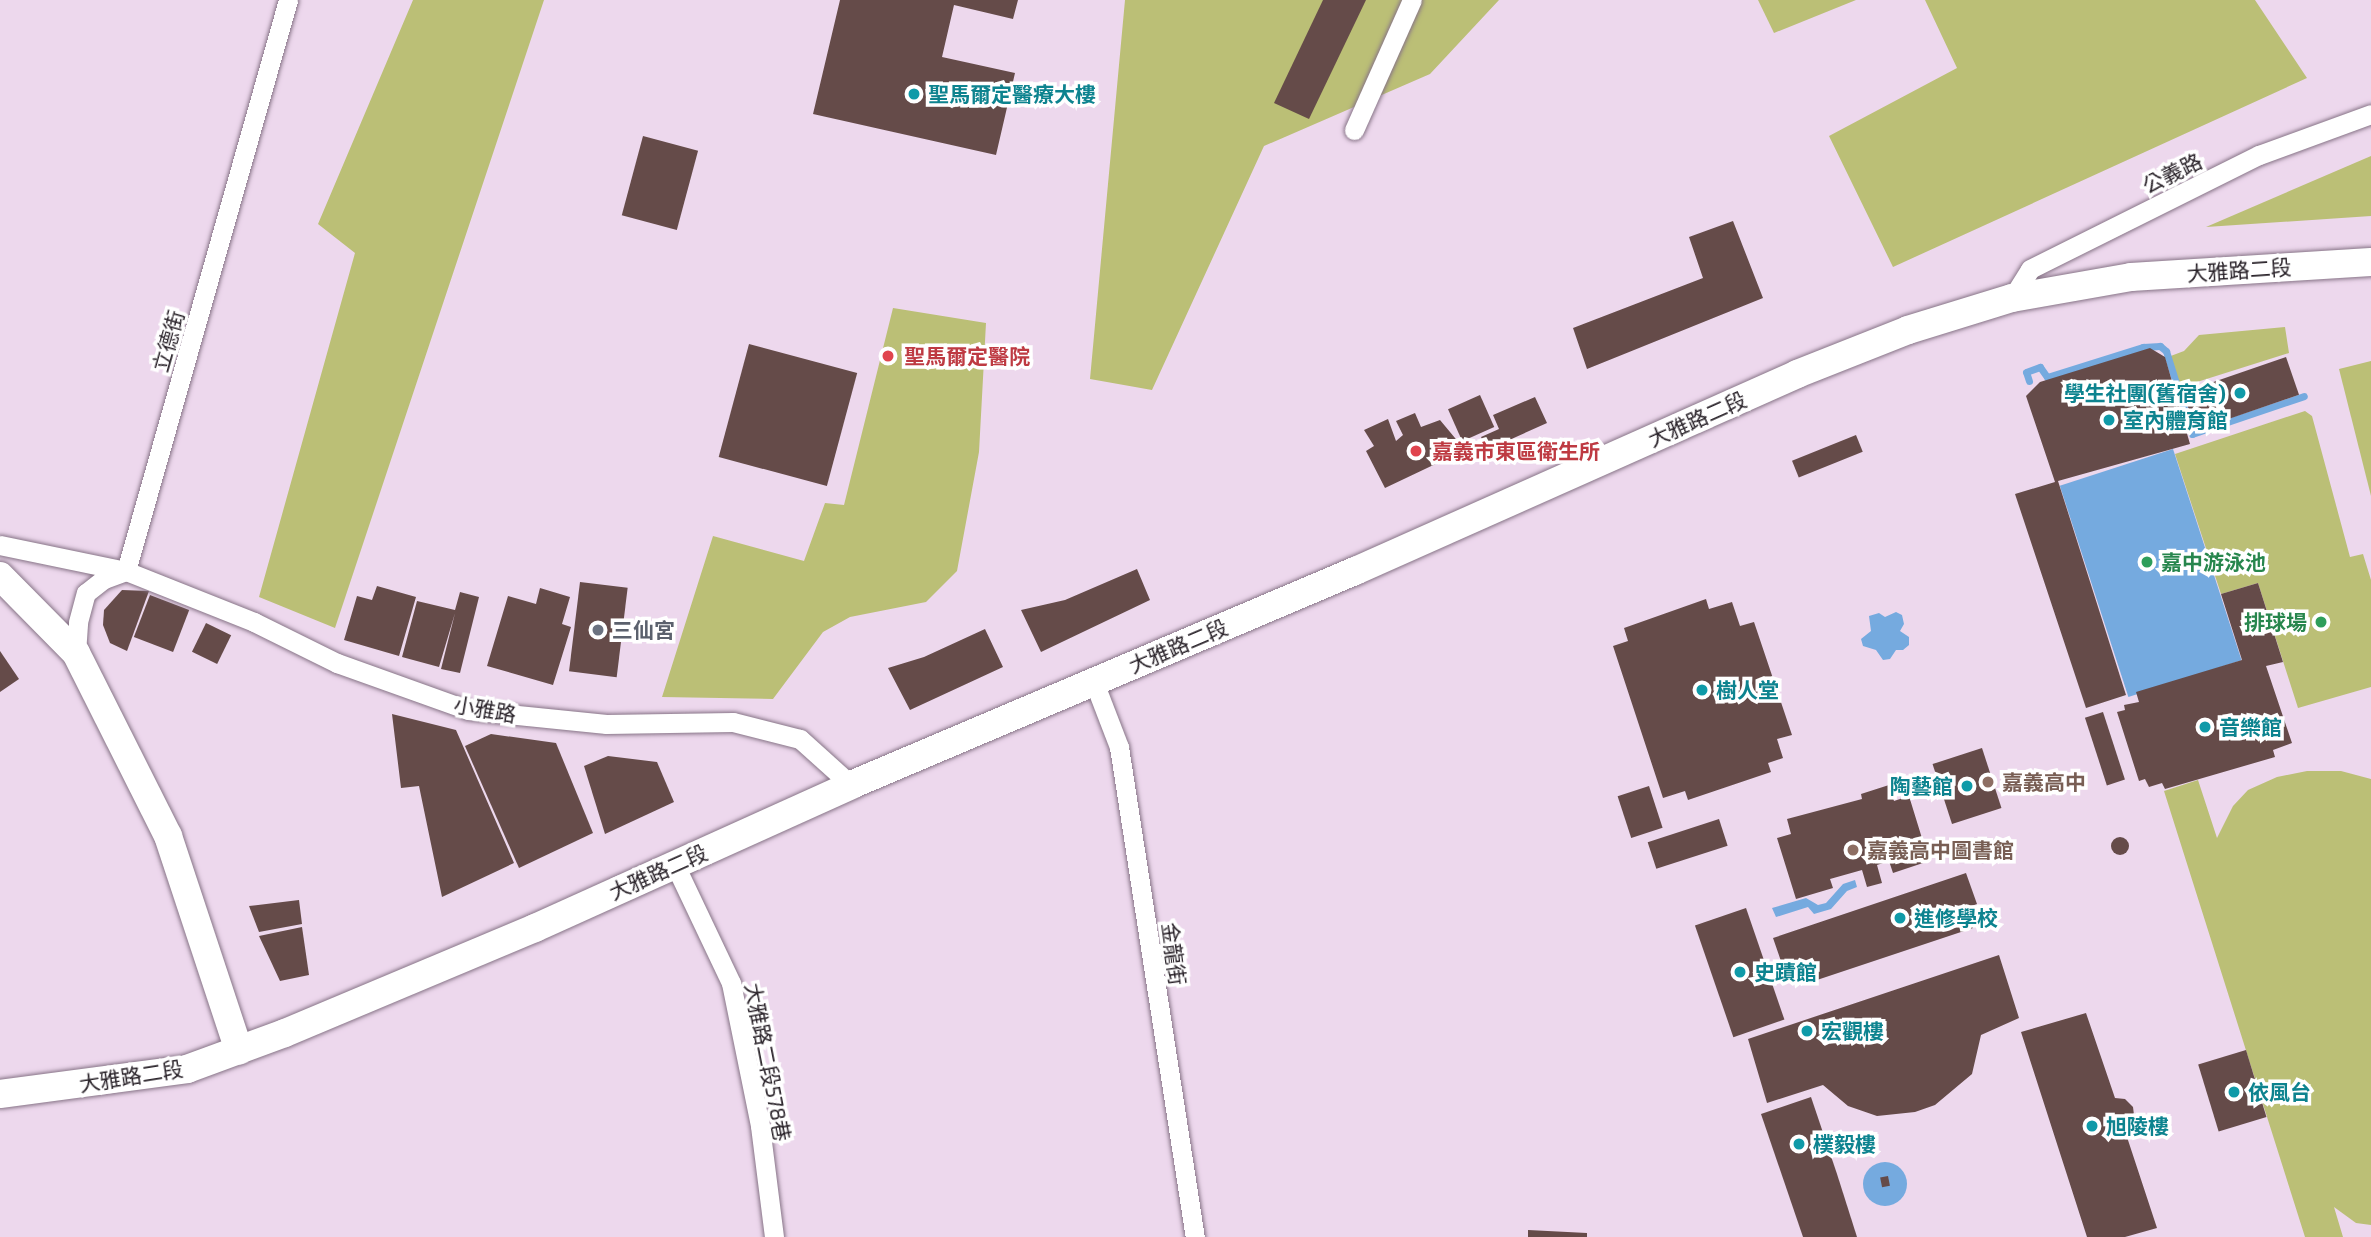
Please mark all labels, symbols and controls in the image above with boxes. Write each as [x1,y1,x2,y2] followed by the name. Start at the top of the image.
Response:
[928,81,1096,107] place label: 聖馬爾定醫療大樓
[906,86,922,102] marker: 聖馬爾定醫療大樓
[2138,148,2206,198] street label: 公義路
[2186,254,2292,286] street label: 大雅路二段
[147,307,189,375] street label: 立德街
[904,343,1030,369] place label: 聖馬爾定醫院
[878,346,898,366] marker: 聖馬爾定醫院
[2064,380,2226,406] place label: 學生社團(舊宿舍)
[2232,385,2248,401] marker: 學生社團(舊宿舍)
[1644,386,1750,452] street label: 大雅路二段
[2123,407,2228,433] place label: 室內體育館
[2101,412,2117,428] marker: 室內體育館
[1432,438,1600,464] place label: 嘉義市東區衛生所
[1406,441,1426,461] marker: 嘉義市東區衛生所
[2161,549,2266,575] place label: 嘉中游泳池
[2139,554,2155,570] marker: 嘉中游泳池
[2244,609,2307,635] place label: 排球場
[1125,614,1231,678] street label: 大雅路二段
[2313,614,2329,630] marker: 排球場
[612,617,675,643] place label: 三仙宮
[590,622,606,638] marker: 三仙宮
[1716,677,1779,703] place label: 樹人堂
[1694,682,1710,698] marker: 樹人堂
[452,691,518,727] street label: 小雅路
[2219,714,2282,740] place label: 音樂館
[2197,719,2213,735] marker: 音樂館
[2002,769,2086,795] place label: 嘉義高中
[1890,773,1953,799] place label: 陶藝館
[1980,774,1996,790] marker: 嘉義高中
[1959,778,1975,794] marker: 陶藝館
[1867,837,2014,863] place label: 嘉義高中圖書館
[605,839,711,905] street label: 大雅路二段
[1845,842,1861,858] marker: 嘉義高中圖書館
[1914,905,1998,931] place label: 進修學校
[1892,910,1908,926] marker: 進修學校
[1157,921,1191,987] street label: 金龍街
[1754,959,1817,985] place label: 史蹟館
[1732,964,1748,980] marker: 史蹟館
[740,981,796,1143] street label: 大雅路二段578巷
[1821,1018,1884,1044] place label: 宏觀樓
[1799,1023,1815,1039] marker: 宏觀樓
[77,1055,185,1097] street label: 大雅路二段
[2248,1079,2311,1105] place label: 依風台
[2226,1084,2242,1100] marker: 依風台
[2106,1113,2169,1139] place label: 旭陵樓
[2084,1118,2100,1134] marker: 旭陵樓
[1813,1131,1876,1157] place label: 樸毅樓
[1791,1136,1807,1152] marker: 樸毅樓

